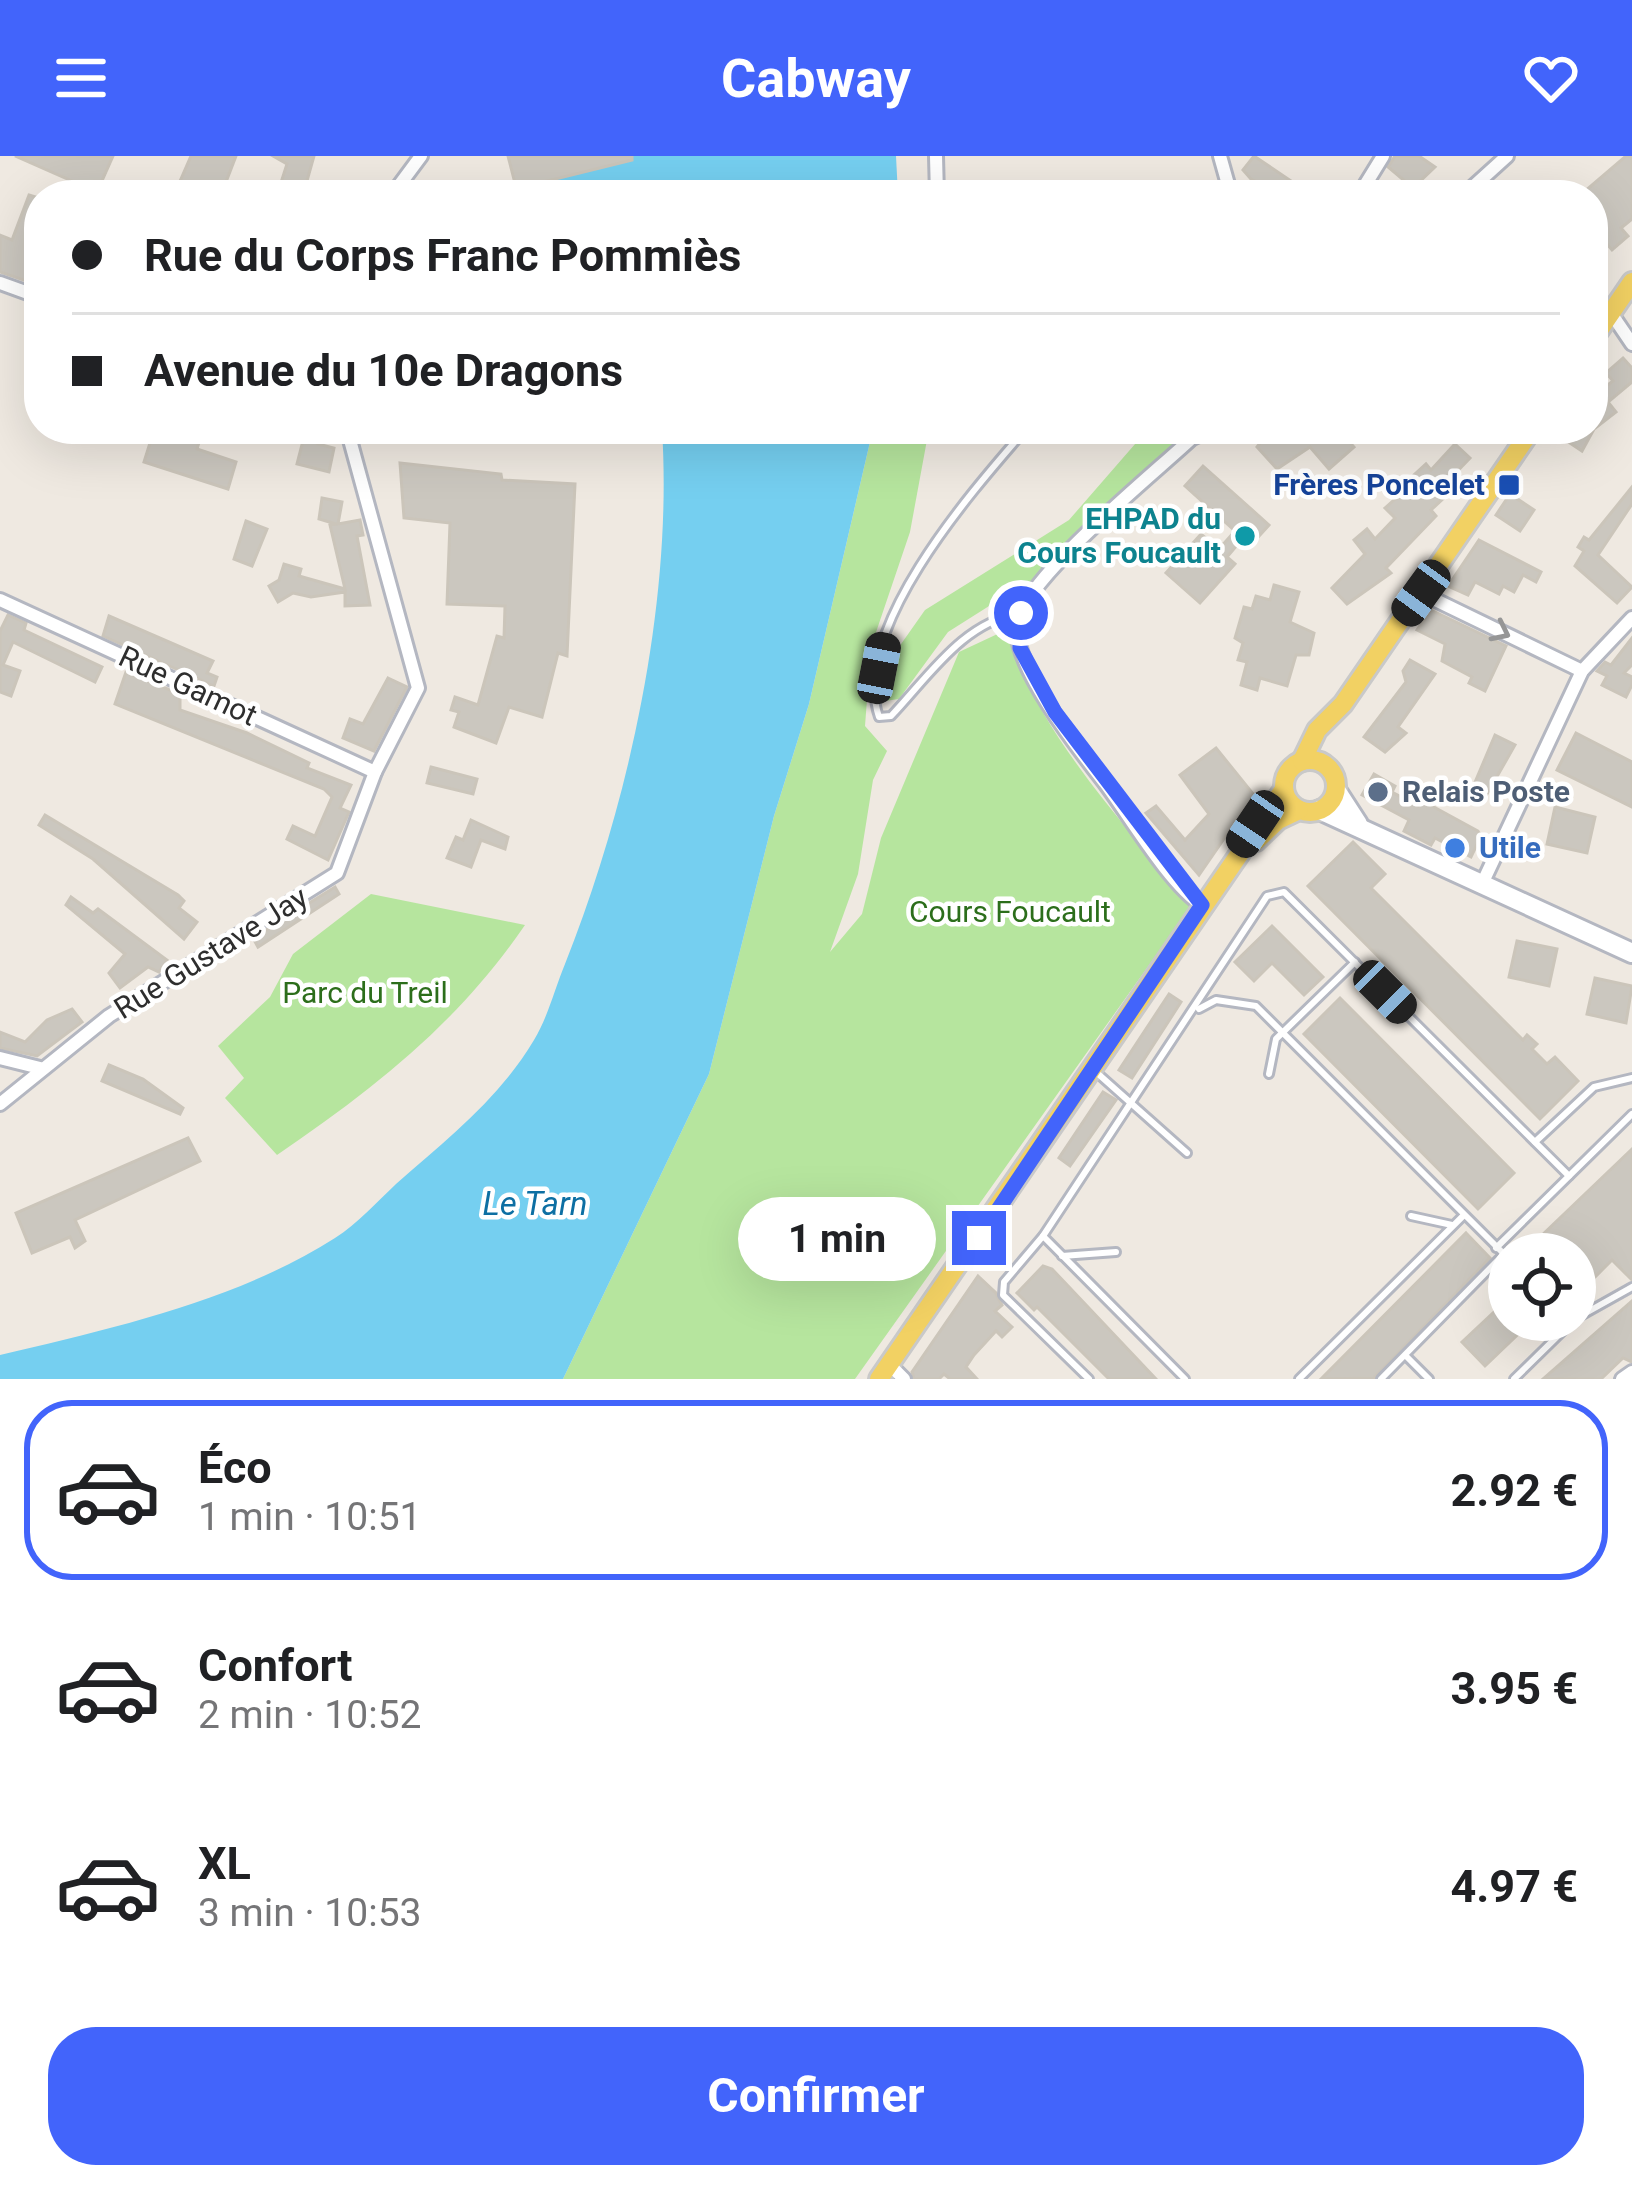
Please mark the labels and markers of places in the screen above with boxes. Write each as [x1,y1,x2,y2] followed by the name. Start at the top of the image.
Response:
[1273,467,1485,502] place label: Frères Poncelet
[1496,472,1522,498] marker: Frères Poncelet
[1017,501,1221,570] place label: EHPAD du Cours Foucault
[1232,523,1258,549] marker: EHPAD du Cours Foucault
[1402,774,1570,809] place label: Relais Poste
[1365,779,1391,805] marker: Relais Poste
[1479,830,1541,865] place label: Utile
[1442,835,1468,861] marker: Utile

